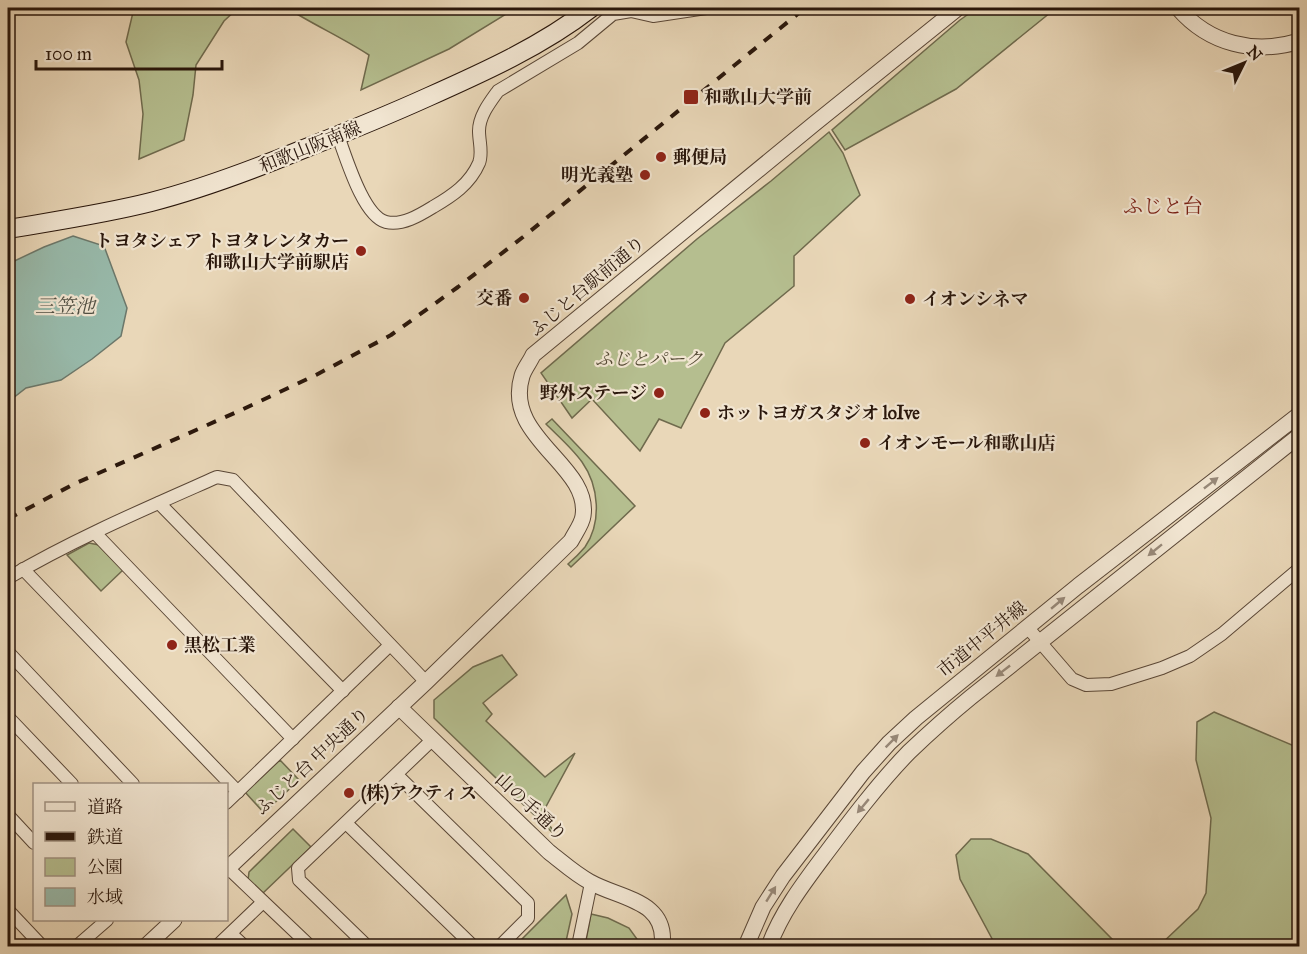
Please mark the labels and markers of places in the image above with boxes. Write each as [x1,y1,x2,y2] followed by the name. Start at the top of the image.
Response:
[704,86,812,108] place label: 和歌山大学前
[682,88,700,106] marker: 和歌山大学前
[673,146,727,168] place label: 郵便局
[654,150,668,164] marker: 郵便局
[561,164,633,186] place label: 明光義塾
[638,168,652,182] marker: 明光義塾
[95,230,349,273] place label: トヨタシェア トヨタレンタカー 和歌山大学前駅店
[354,244,368,258] marker: トヨタシェア トヨタレンタカー 和歌山大学前駅店
[476,287,512,309] place label: 交番
[922,288,1028,310] place label: イオンシネマ
[517,291,531,305] marker: 交番
[903,292,917,306] marker: イオンシネマ
[540,382,647,404] place label: 野外ステージ
[652,386,666,400] marker: 野外ステージ
[717,402,920,424] place label: ホットヨガスタジオ loIve
[698,406,712,420] marker: ホットヨガスタジオ loIve
[877,432,1055,454] place label: イオンモール和歌山店
[858,436,872,450] marker: イオンモール和歌山店
[184,634,256,656] place label: 黒松工業
[165,638,179,652] marker: 黒松工業
[361,782,477,805] place label: (株)アクティス
[342,786,356,800] marker: (株)アクティス

